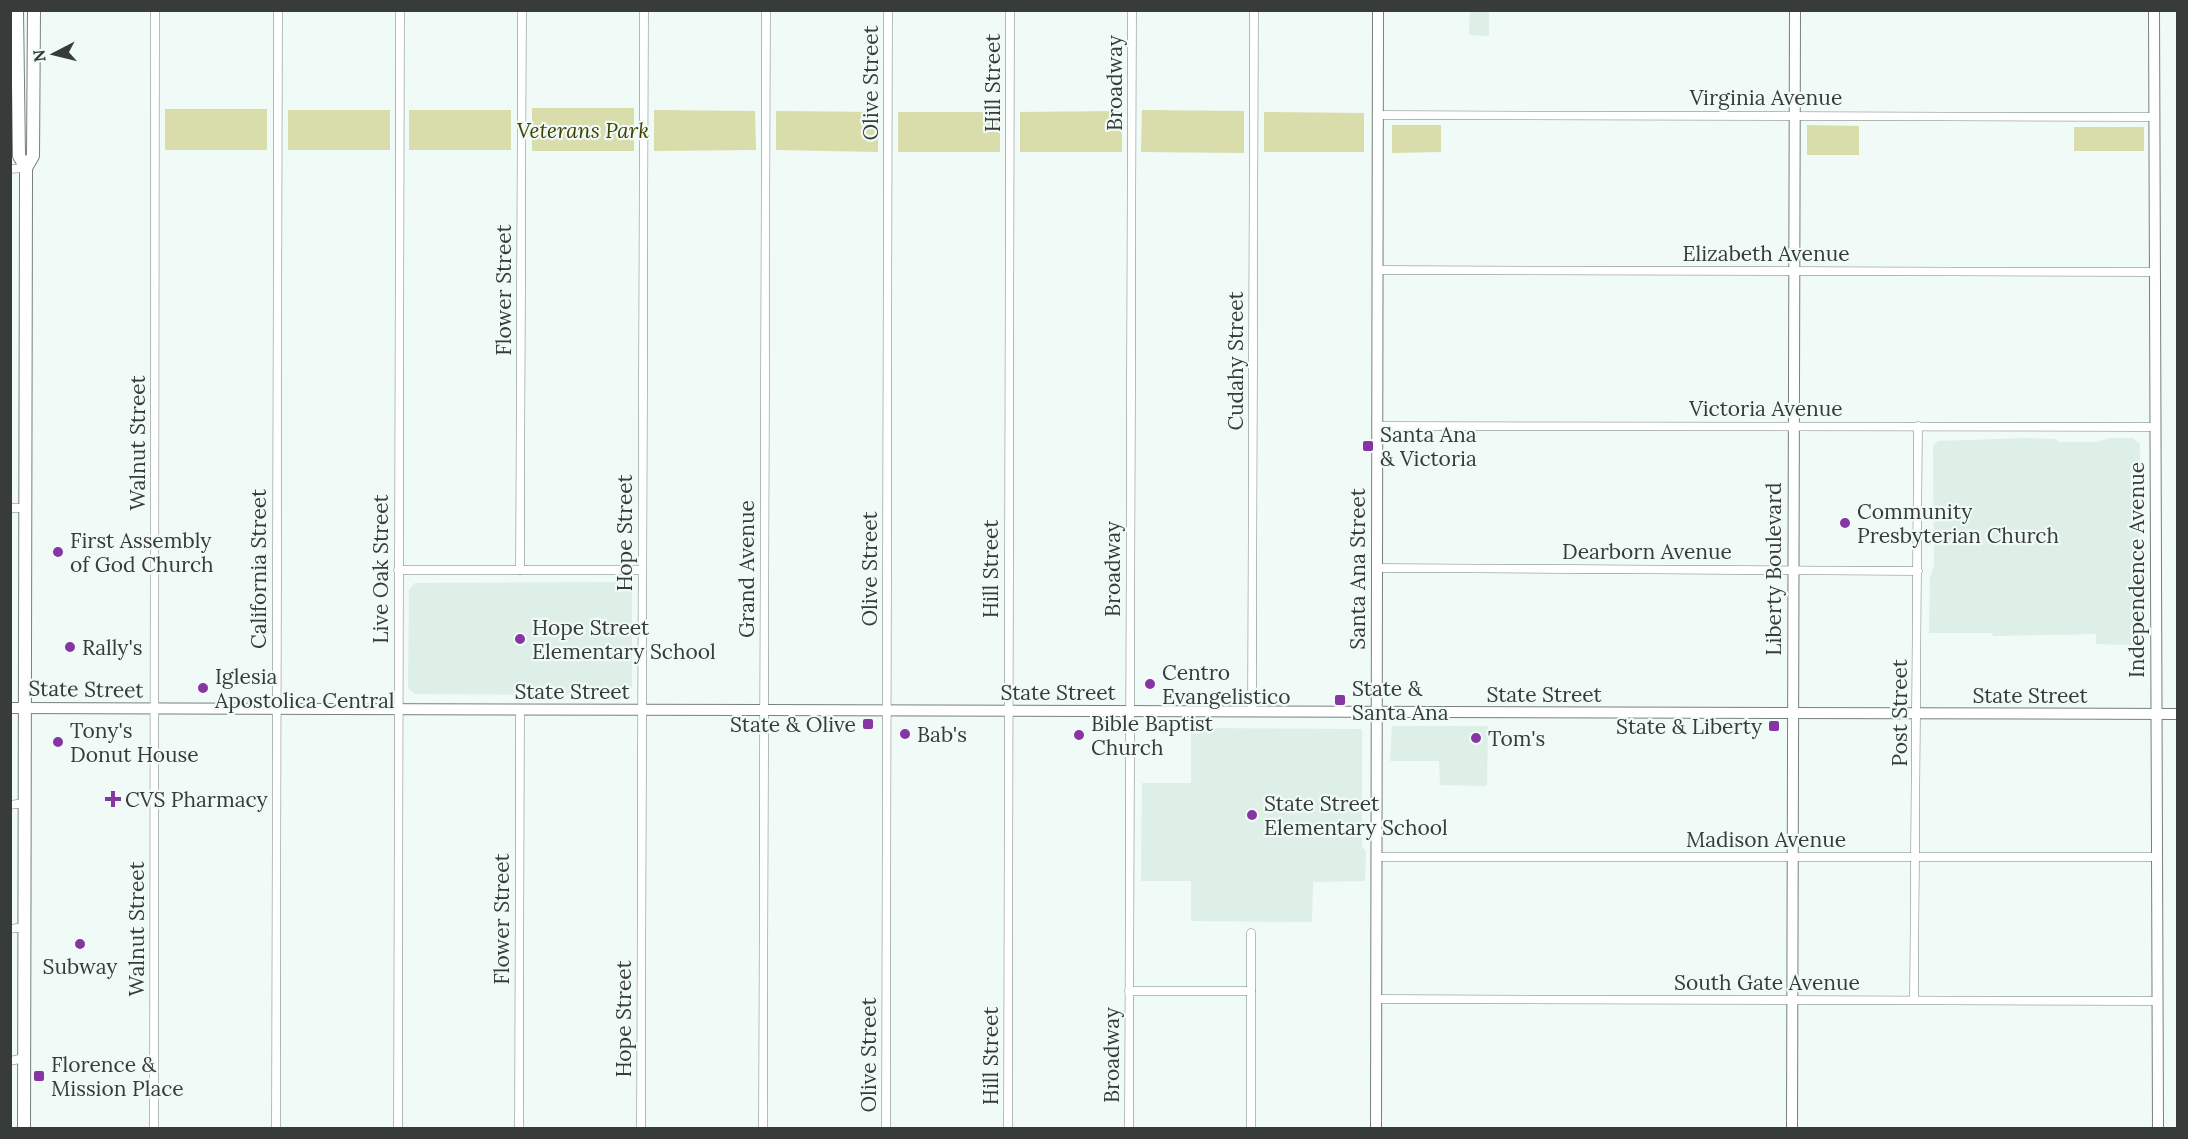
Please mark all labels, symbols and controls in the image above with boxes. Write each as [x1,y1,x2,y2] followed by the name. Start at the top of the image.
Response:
[24,24,84,84] north arrow
[857,25,884,141] street label: Olive Street
[979,33,1006,132] street label: Hill Street
[1101,35,1128,131] street label: Broadway
[28,48,50,63] text: N
[1689,84,1842,111] street label: Virginia Avenue
[517,117,649,144] park label: Veterans Park
[490,223,517,356] street label: Flower Street
[1682,240,1850,267] street label: Elizabeth Avenue
[1222,291,1249,431] street label: Cudahy Street
[124,375,151,511] street label: Walnut Street
[1688,395,1843,422] street label: Victoria Avenue
[1380,421,1477,472] place label: Santa Ana & Victoria
[1361,439,1375,453] marker: Santa Ana & Victoria
[2123,462,2150,678] street label: Independence Avenue
[611,474,638,592] street label: Hope Street
[1760,482,1787,656] street label: Liberty Boulevard
[1344,487,1371,650] street label: Santa Ana Street
[245,488,272,649] street label: California Street
[367,493,394,644] street label: Live Oak Street
[1857,498,2059,549] place label: Community Presbyterian Church
[733,500,760,638] street label: Grand Avenue
[856,511,883,627] street label: Olive Street
[1838,516,1852,530] marker: Community Presbyterian Church
[977,519,1004,618] street label: Hill Street
[1099,521,1126,617] street label: Broadway
[70,527,214,578] place label: First Assembly of God Church
[1562,538,1732,565] street label: Dearborn Avenue
[51,545,65,559] marker: First Assembly of God Church
[532,614,716,665] place label: Hope Street Elementary School
[513,632,527,646] marker: Hope Street Elementary School
[82,634,143,661] place label: Rally's
[63,640,77,654] marker: Rally's
[1886,658,1913,767] street label: Post Street
[1162,659,1290,710] place label: Centro Evangelistico
[214,663,394,714] place label: Iglesia Apostolica Central
[28,674,145,704] street label: State Street
[1352,675,1449,726] place label: State & Santa Ana
[1143,677,1157,691] marker: Centro Evangelistico
[514,678,630,705] street label: State Street
[1000,679,1116,706] street label: State Street
[196,681,210,695] marker: Iglesia Apostolica Central
[1486,681,1602,708] street label: State Street
[1972,682,2088,709] street label: State Street
[1333,693,1347,707] marker: State & Santa Ana
[1091,710,1214,761] place label: Bible Baptist Church
[730,711,856,738] place label: State & Olive
[1616,713,1762,740] place label: State & Liberty
[70,717,199,768] place label: Tony's Donut House
[861,717,875,731] marker: State & Olive
[1767,719,1781,733] marker: State & Liberty
[917,721,967,748] place label: Bab's
[1488,725,1545,752] place label: Tom's
[898,727,912,741] marker: Bab's
[1072,728,1086,742] marker: Bible Baptist Church
[1469,731,1483,745] marker: Tom's
[51,735,65,749] marker: Tony's Donut House
[125,786,268,813] place label: CVS Pharmacy
[1264,790,1448,841] place label: State Street Elementary School
[106,792,120,806] marker: CVS Pharmacy
[1245,808,1259,822] marker: State Street Elementary School
[1686,826,1846,853] street label: Madison Avenue
[488,852,515,985] street label: Flower Street
[123,861,150,997] street label: Walnut Street
[73,937,87,951] marker: Subway
[43,953,117,980] place label: Subway
[610,960,637,1078] street label: Hope Street
[1674,969,1860,996] street label: South Gate Avenue
[855,997,882,1113] street label: Olive Street
[977,1006,1004,1105] street label: Hill Street
[1098,1007,1125,1103] street label: Broadway
[51,1051,184,1102] place label: Florence & Mission Place
[32,1069,46,1083] marker: Florence & Mission Place

